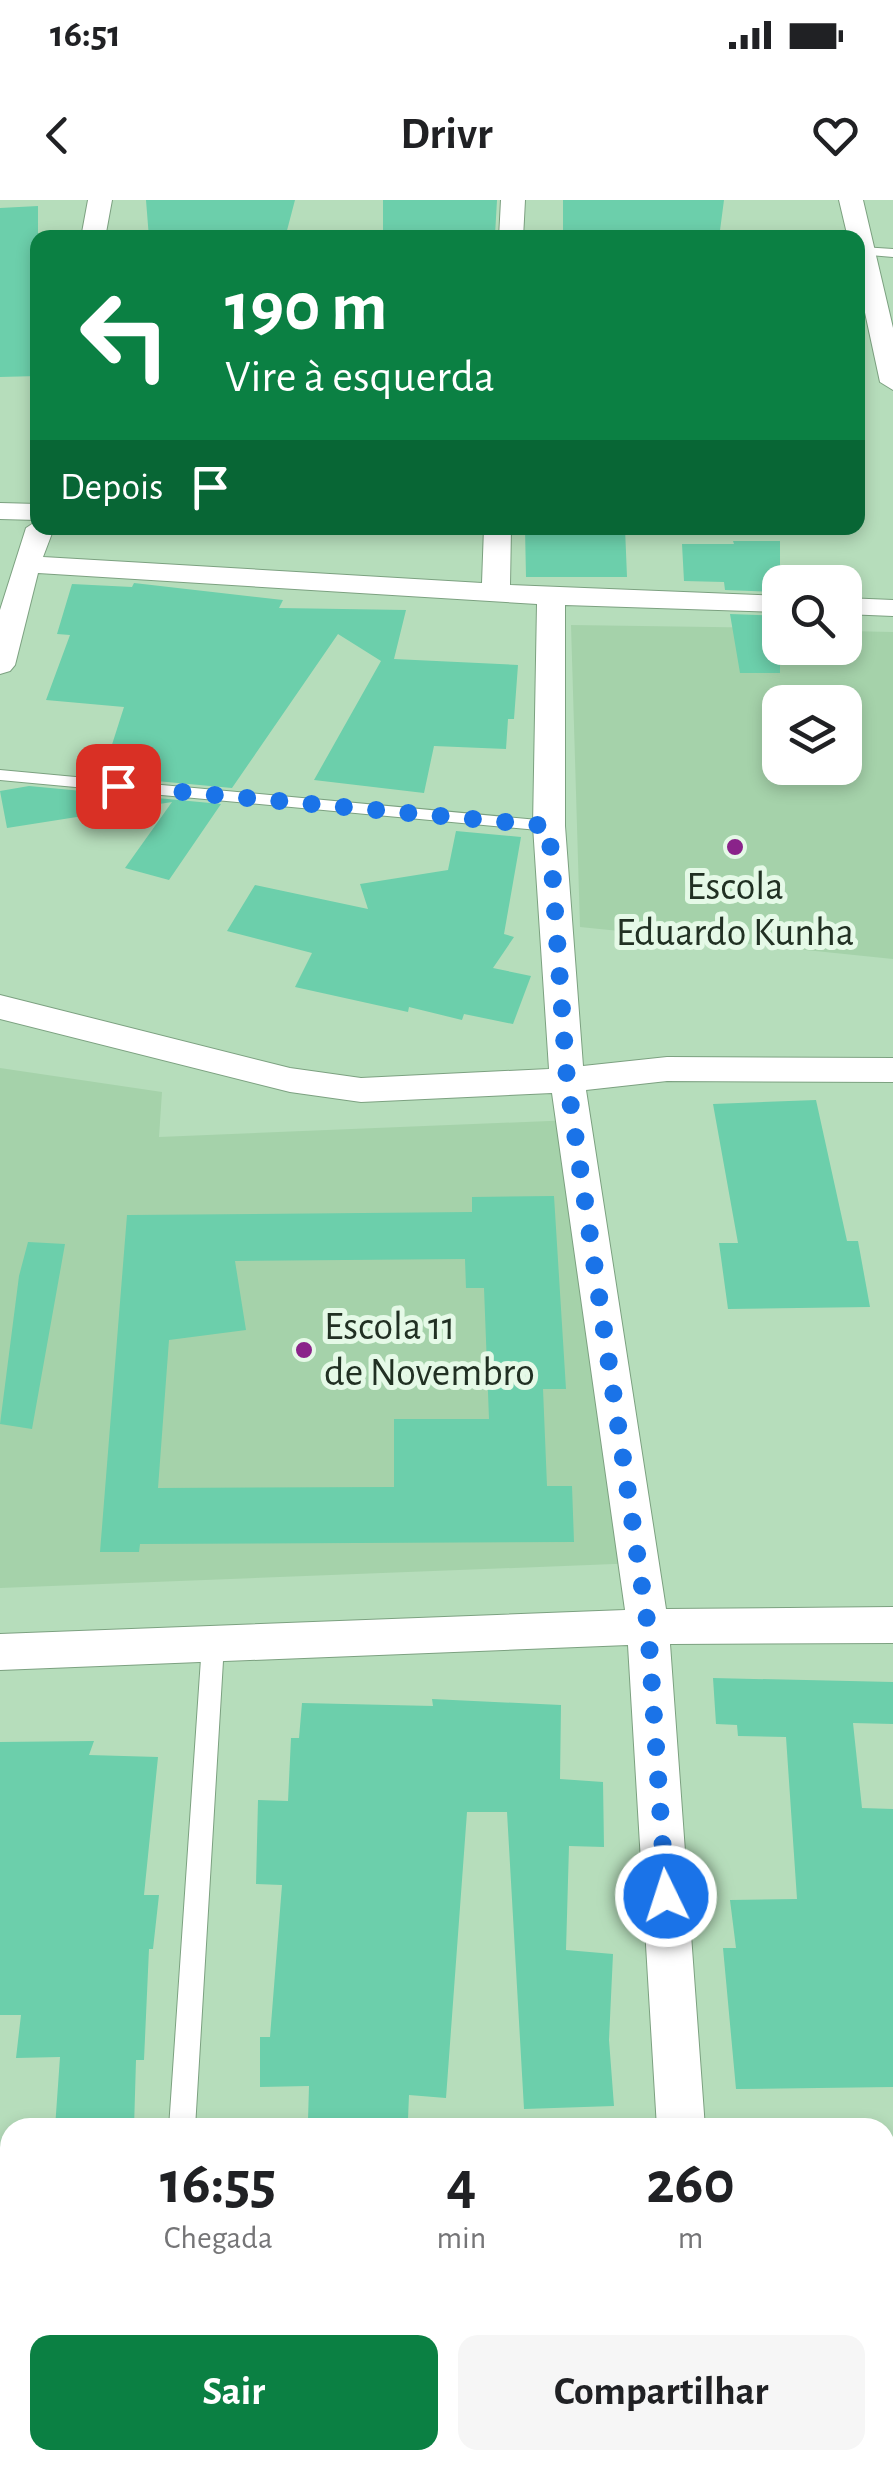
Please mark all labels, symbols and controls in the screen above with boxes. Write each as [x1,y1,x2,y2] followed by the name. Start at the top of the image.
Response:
[50,16,121,54] text: 16:51
[30,108,85,163] icon: back
[808,108,863,163] icon: heart
[400,112,493,157] text: Drivr
[60,270,190,400] icon: left
[225,273,388,343] text: 190 m
[225,355,495,400] text: Vire à esquerda
[183,460,238,515] icon: arrive
[60,469,163,507] text: Depois
[762,565,862,785] map controls
[762,565,862,665] button: search
[762,685,862,785] button: layers
[76,744,161,829] pin
[91,759,146,814] icon: arrive
[724,836,746,858] marker: Escola Eduardo Kunha
[616,867,854,953] place label: Escola Eduardo Kunha
[324,1307,535,1393] place label: Escola 11 de Novembro
[293,1339,315,1361] marker: Escola 11 de Novembro
[614,1844,718,1948] position arrow
[160,2154,276,2214] text: 16:55
[446,2154,476,2214] text: 4
[646,2154,735,2214] text: 260
[164,2222,273,2254] text: Chegada
[436,2222,486,2254] text: min
[678,2222,703,2254] text: m
[30,2335,438,2450] button: Sair
[458,2335,865,2450] button: Compartilhar

